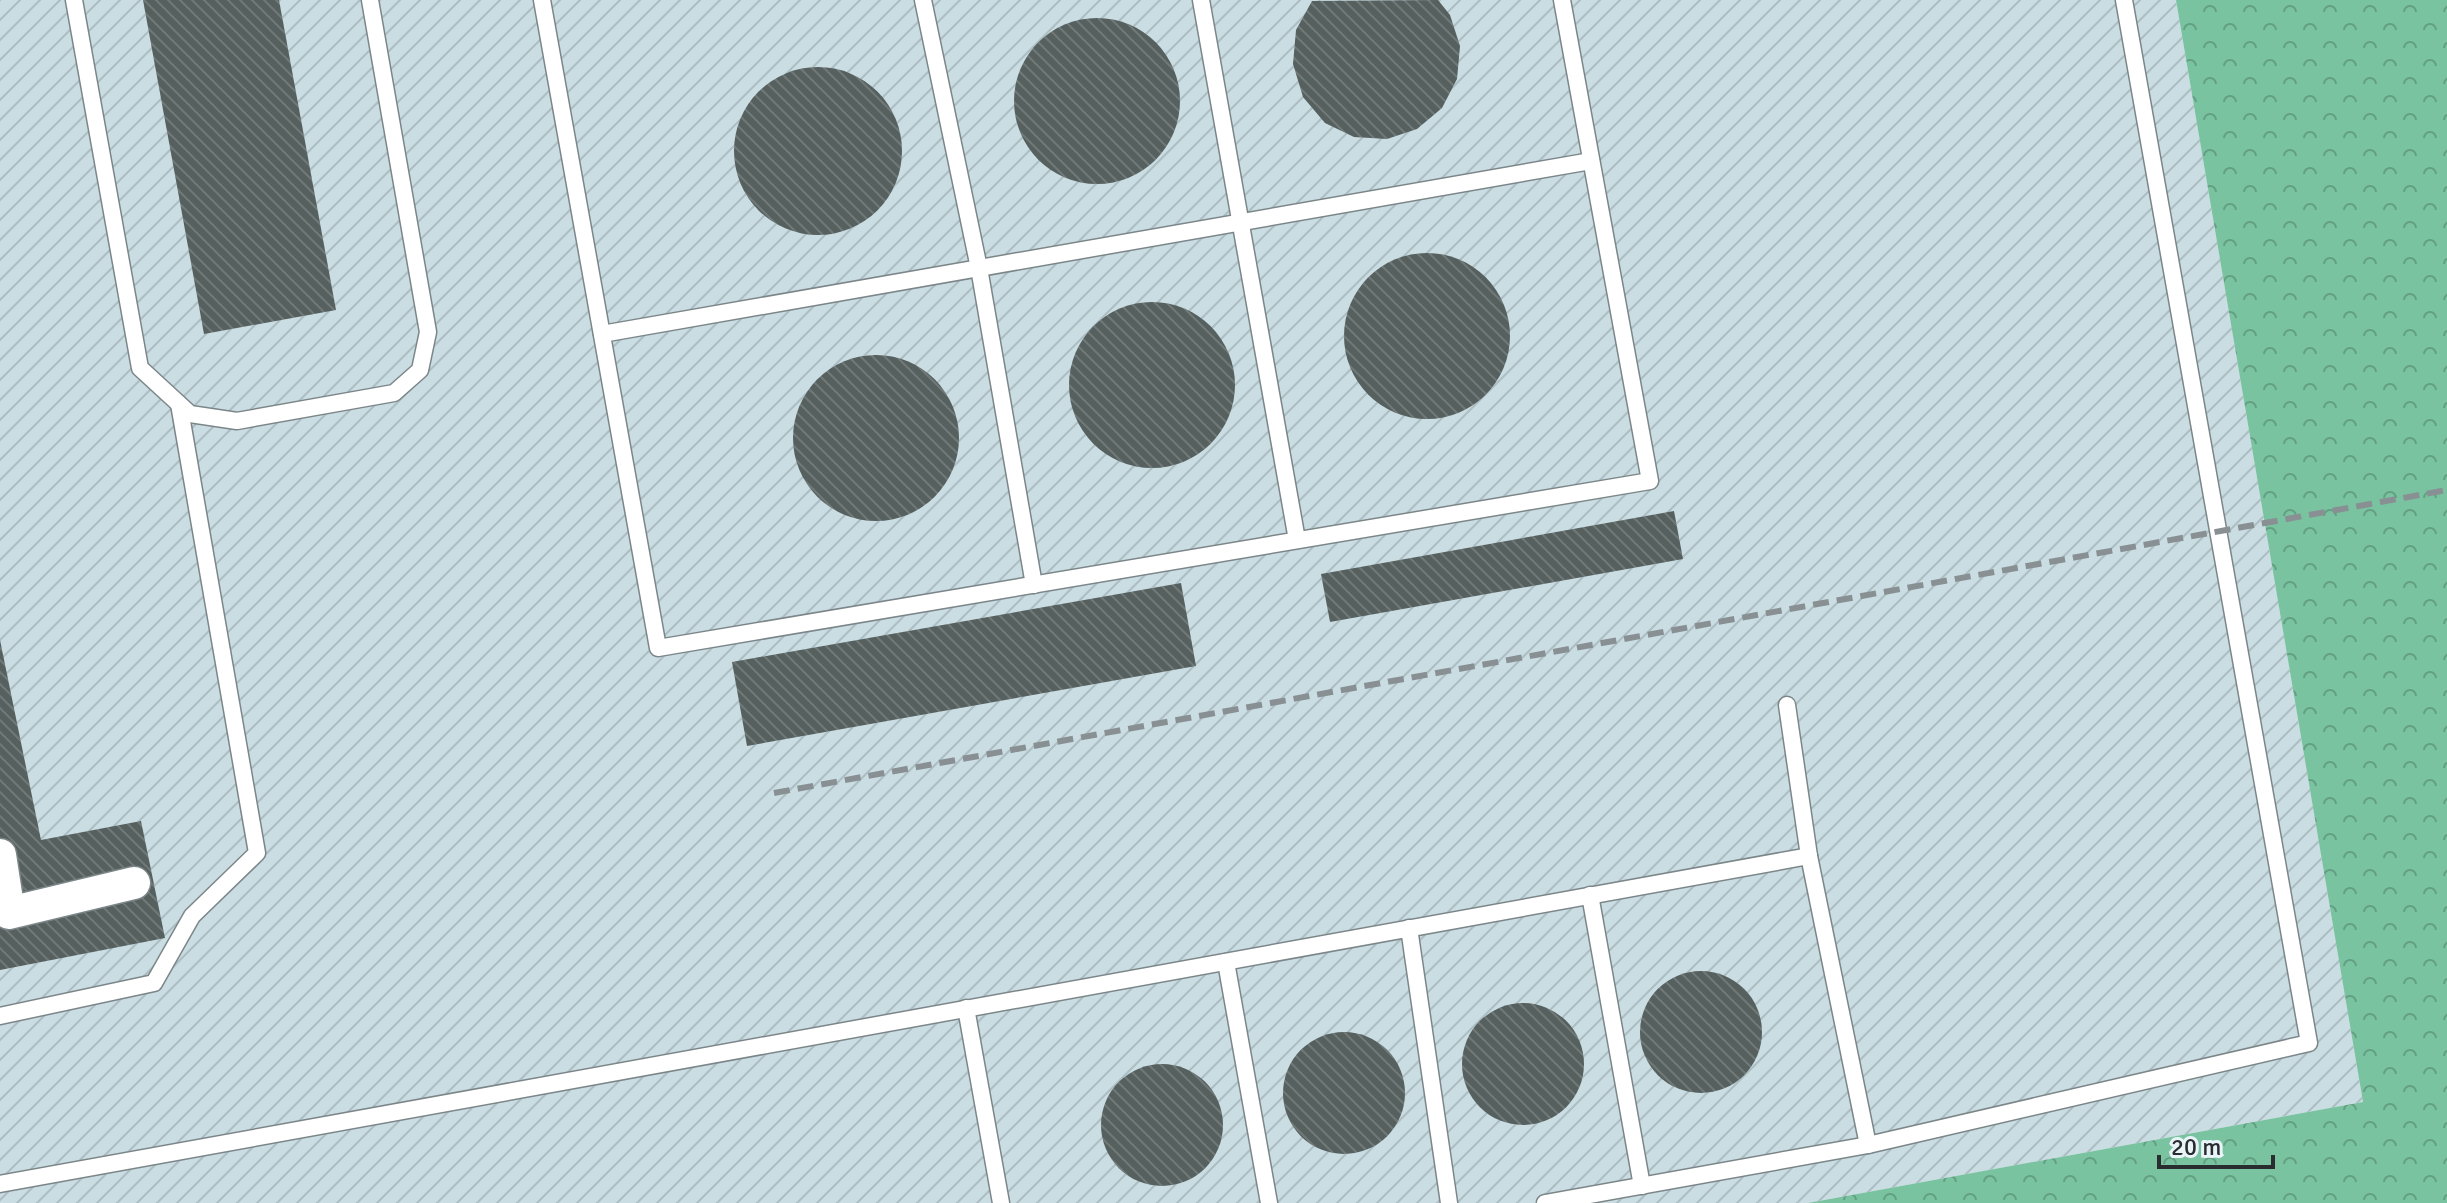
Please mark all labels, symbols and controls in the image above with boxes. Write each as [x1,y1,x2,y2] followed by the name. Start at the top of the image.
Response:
[2159,1119,2273,1169] scale bar
[2171,1132,2221,1162] text: 20 m

